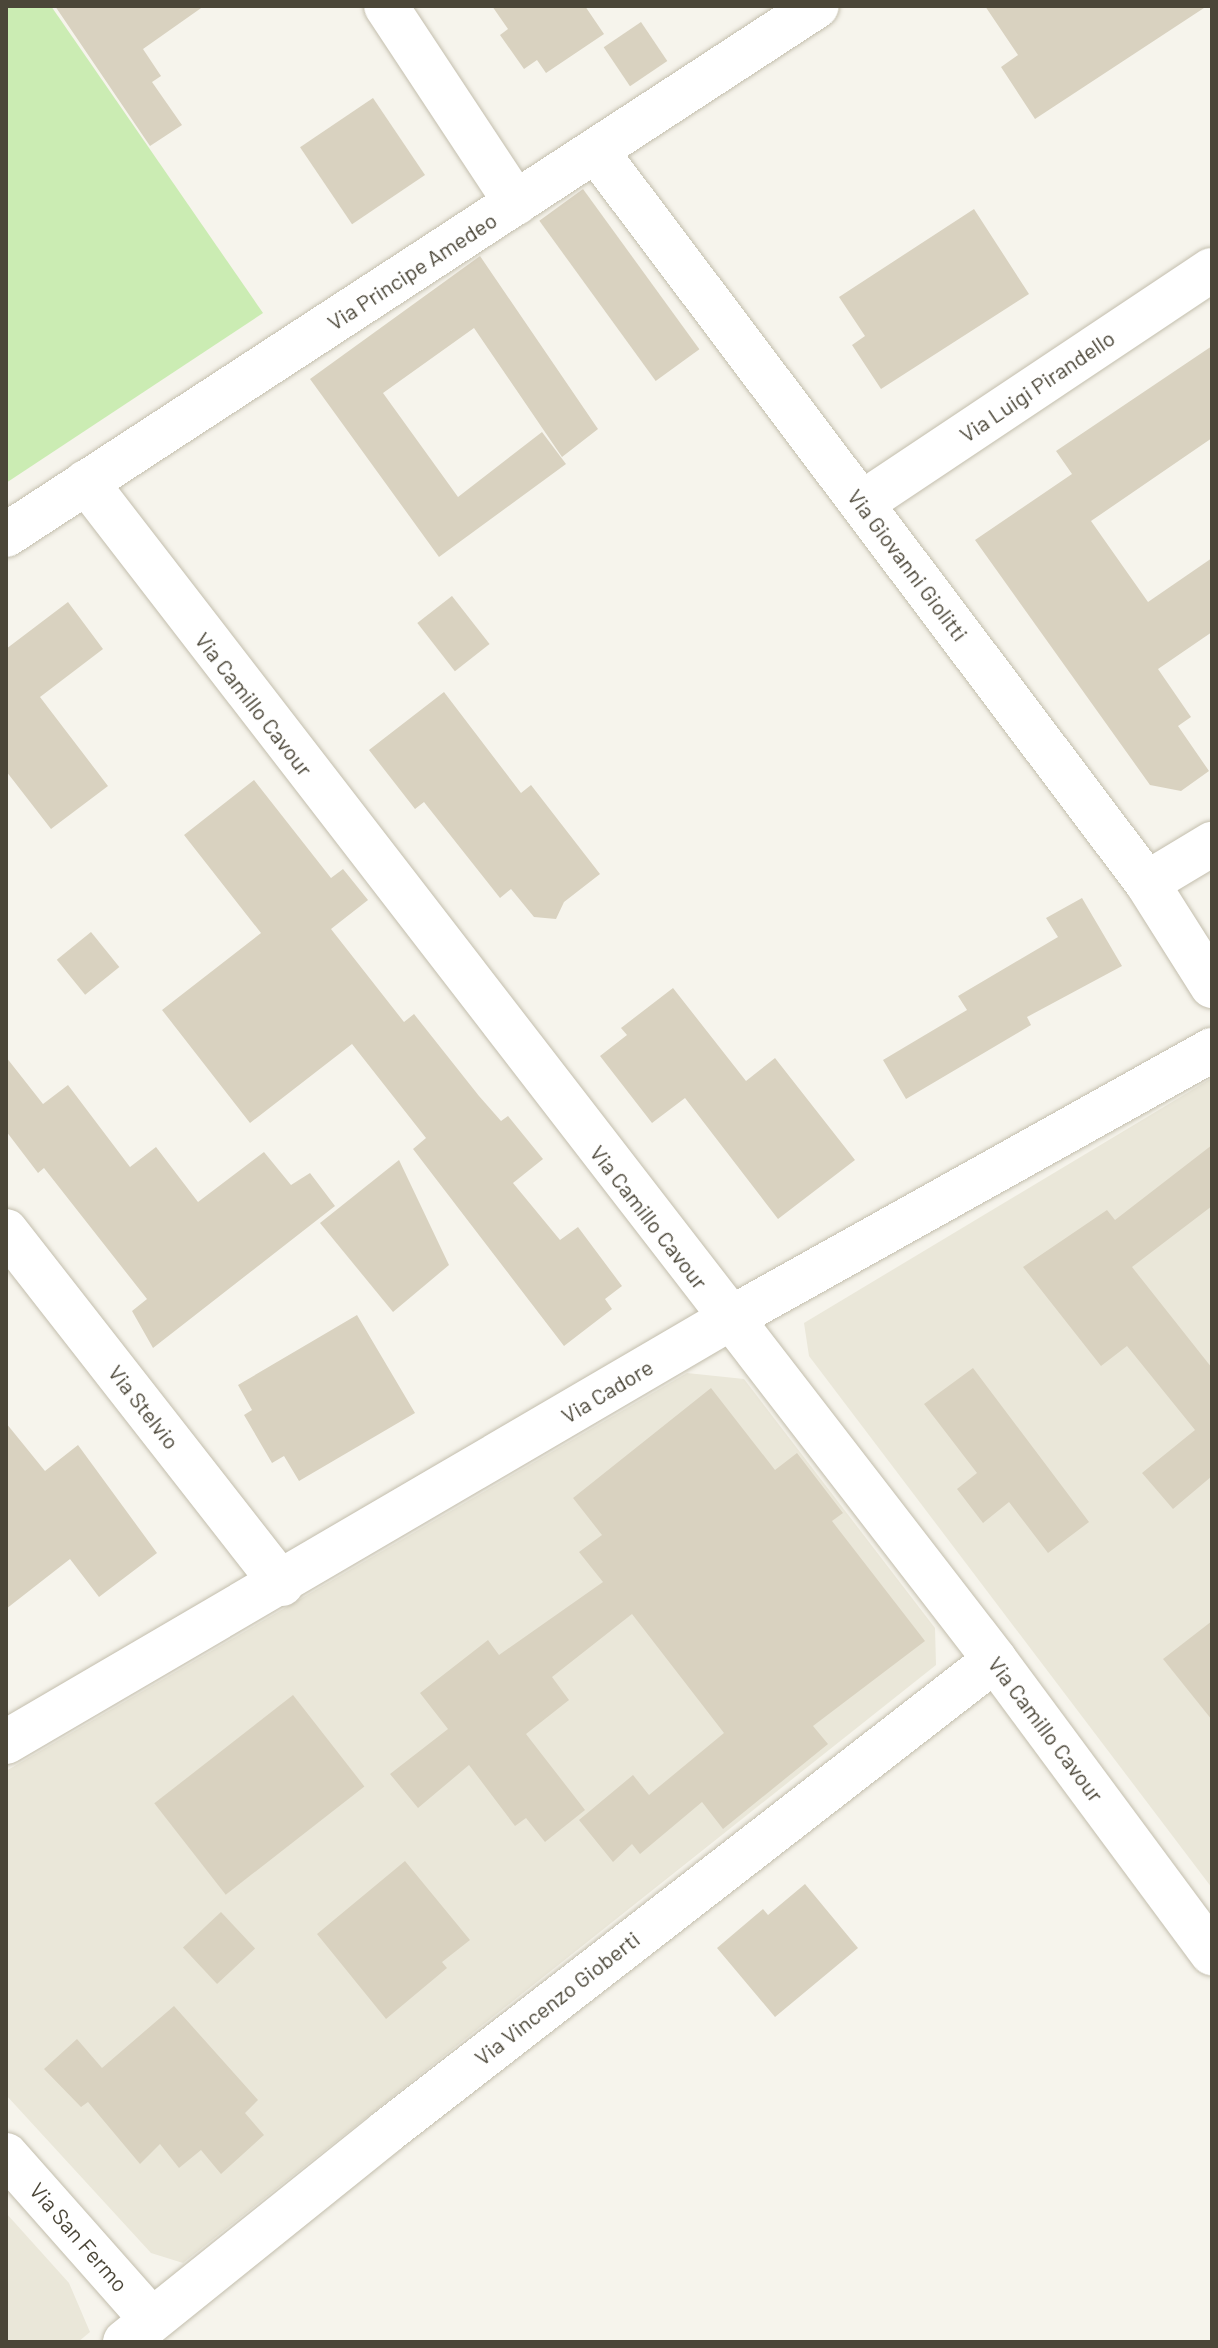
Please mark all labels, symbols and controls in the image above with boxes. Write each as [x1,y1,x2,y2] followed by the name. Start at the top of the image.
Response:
[322,206,502,336] street label: Via Principe Amedeo
[954,324,1120,448] street label: Via Luigi Pirandello
[842,484,974,646] street label: Via Giovanni Giolitti
[190,627,318,781] street label: Via Camillo Cavour
[585,1140,713,1294] street label: Via Camillo Cavour
[556,1353,658,1429] street label: Via Cadore
[103,1360,185,1454] street label: Via Stelvio
[983,1651,1109,1807] street label: Via Camillo Cavour
[469,1925,645,2071] street label: Via Vincenzo Gioberti
[24,2177,134,2297] street label: Via San Fermo

